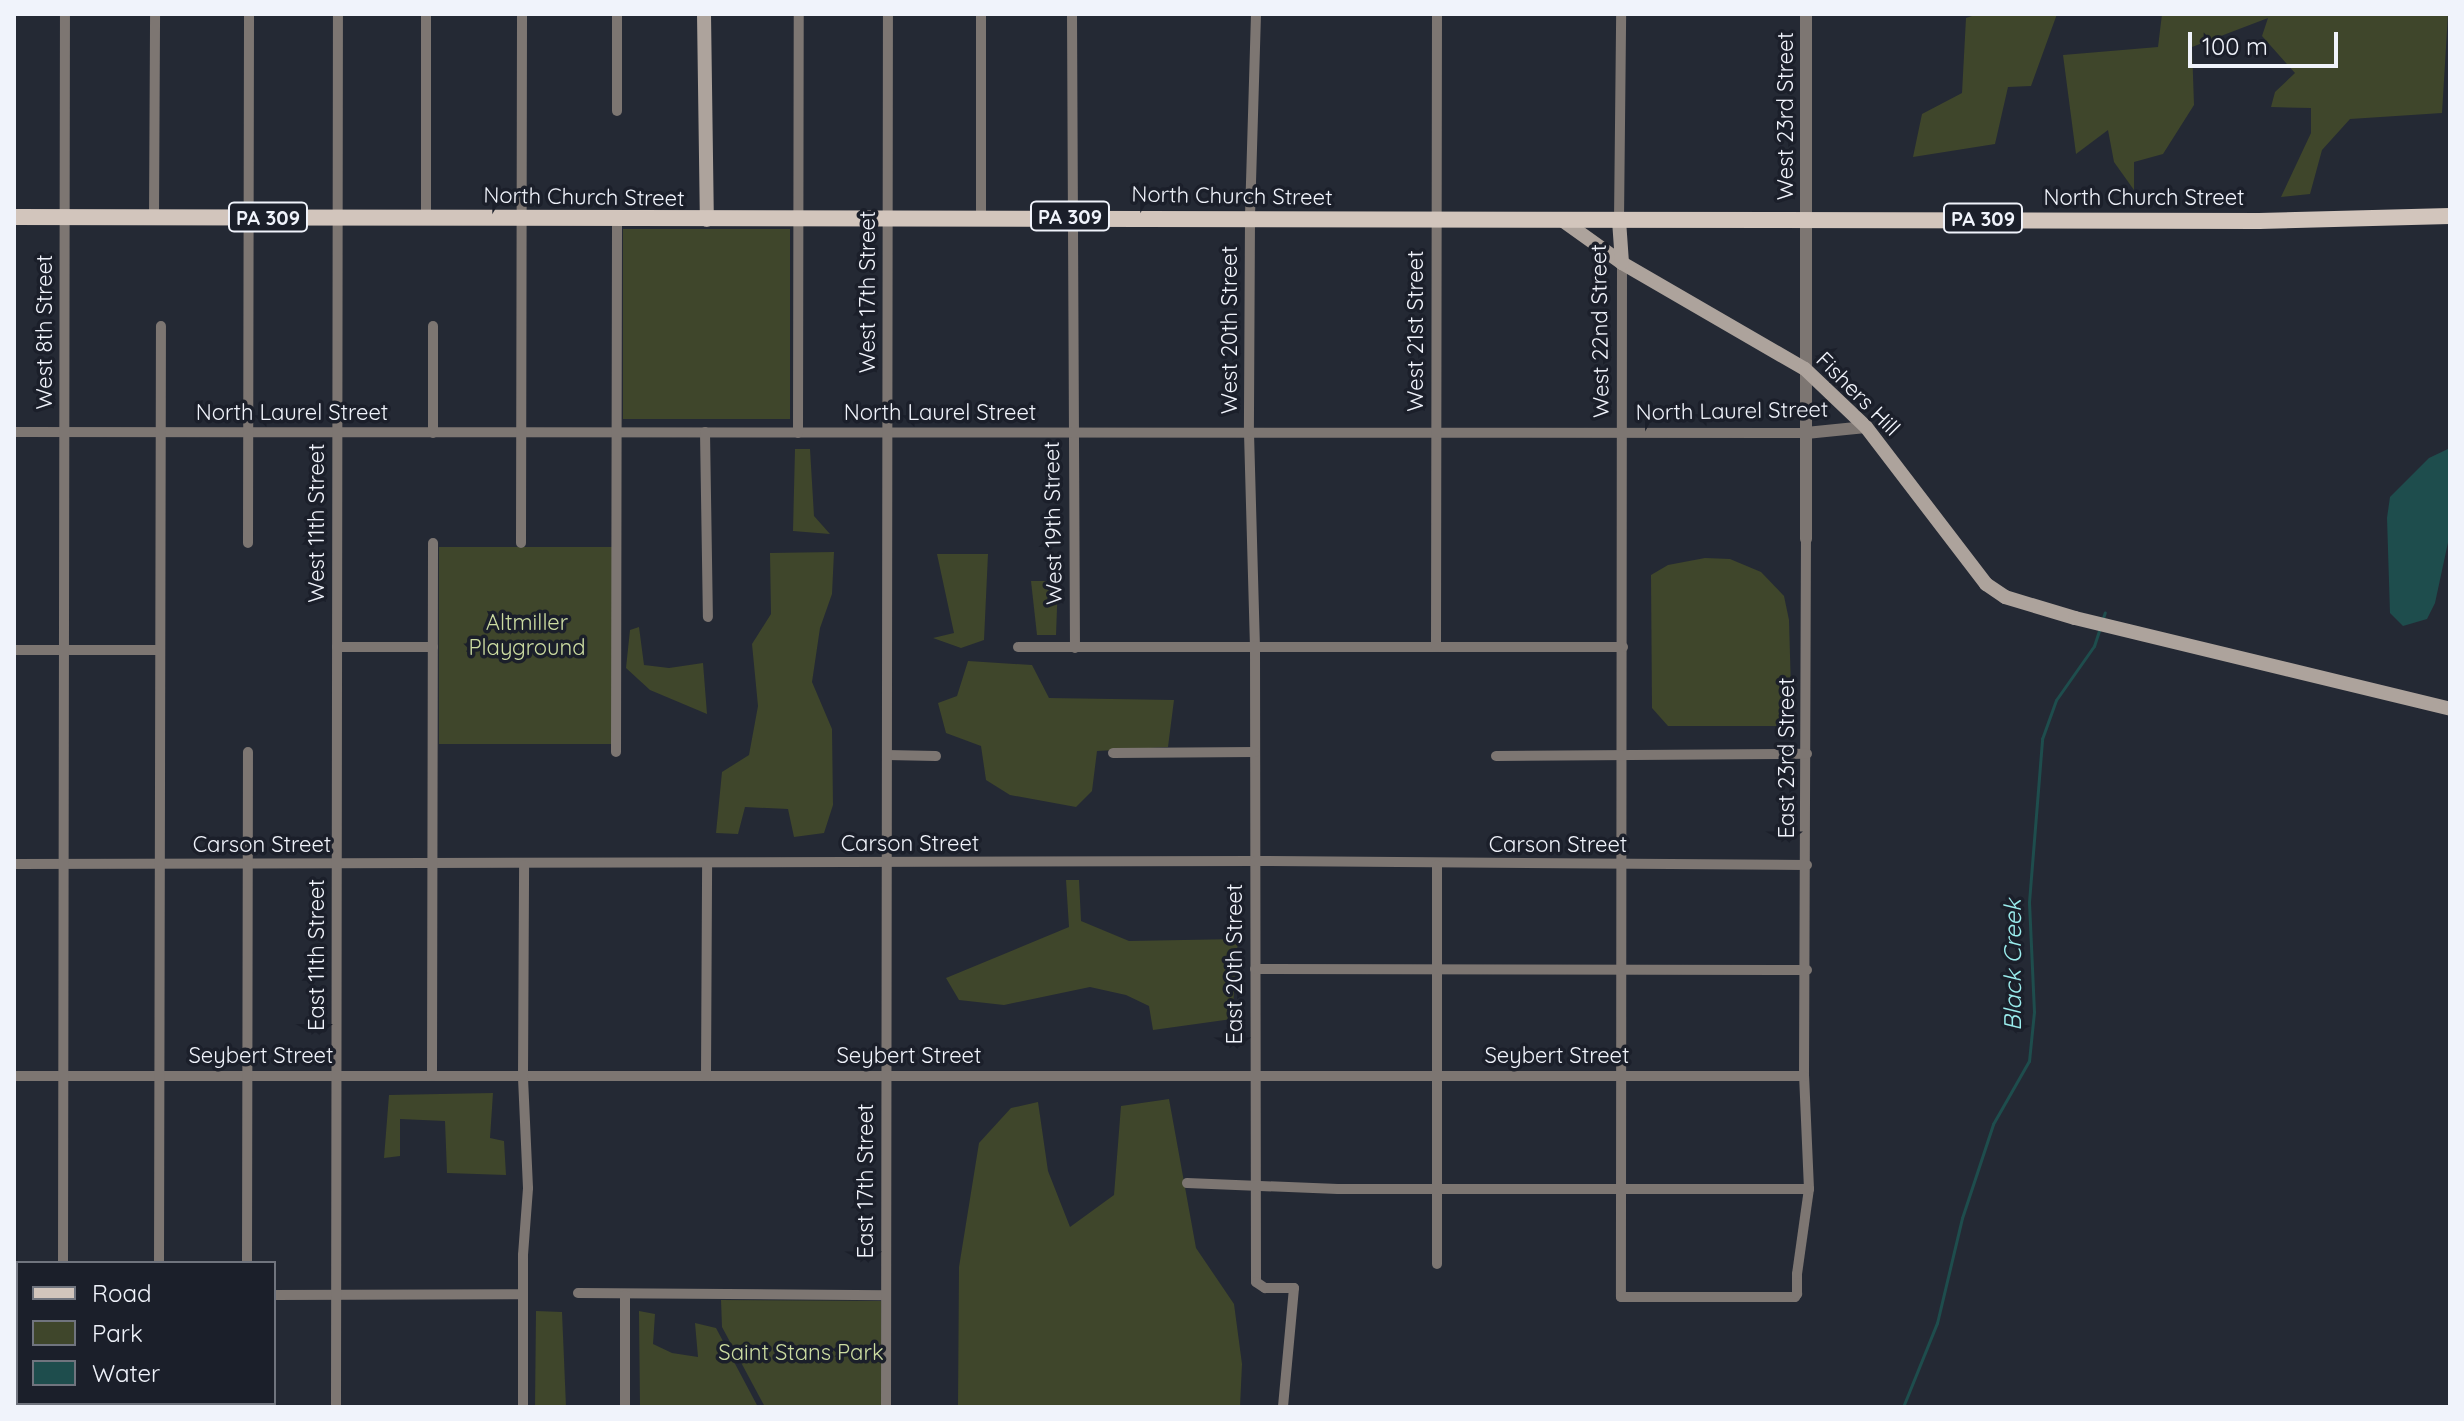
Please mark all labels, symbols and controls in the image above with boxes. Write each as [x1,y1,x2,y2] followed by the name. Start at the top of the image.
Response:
[2192,16,2342,66] scale bar
[2202,31,2268,61] text: 100 m
[1773,32,1799,200] street label: West 23rd Street
[1131,181,1333,211] street label: North Church Street
[483,182,685,212] street label: North Church Street
[2043,185,2245,211] street label: North Church Street
[1028,200,1112,232] road number: PA 309
[226,201,310,233] road number: PA 309
[1941,202,2025,234] road number: PA 309
[855,211,881,373] street label: West 17th Street
[1585,244,1615,418] street label: West 22nd Street
[1217,246,1243,414] street label: West 20th Street
[1403,250,1429,412] street label: West 21st Street
[32,254,58,410] street label: West 8th Street
[1811,347,1905,441] street label: Fishers Hill
[1635,396,1829,426] street label: North Laurel Street
[196,400,388,426] street label: North Laurel Street
[844,400,1036,426] street label: North Laurel Street
[1038,441,1068,605] street label: West 19th Street
[304,443,330,603] street label: West 11th Street
[468,609,586,660] park label: Altmiller Playground
[1774,678,1800,838] street label: East 23rd Street
[841,831,979,857] street label: Carson Street
[193,832,331,858] street label: Carson Street
[1489,832,1627,858] street label: Carson Street
[304,879,330,1031] street label: East 11th Street
[1222,884,1248,1044] street label: East 20th Street
[1999,899,2027,1031] water label: Black Creek
[188,1043,334,1069] street label: Seybert Street
[836,1043,982,1069] street label: Seybert Street
[1484,1043,1630,1069] street label: Seybert Street
[853,1103,879,1259] street label: East 17th Street
[16,1261,276,1405] legend
[92,1278,152,1308] text: Road
[92,1318,143,1348] text: Park
[718,1340,884,1366] park label: Saint Stans Park
[92,1358,160,1388] text: Water

